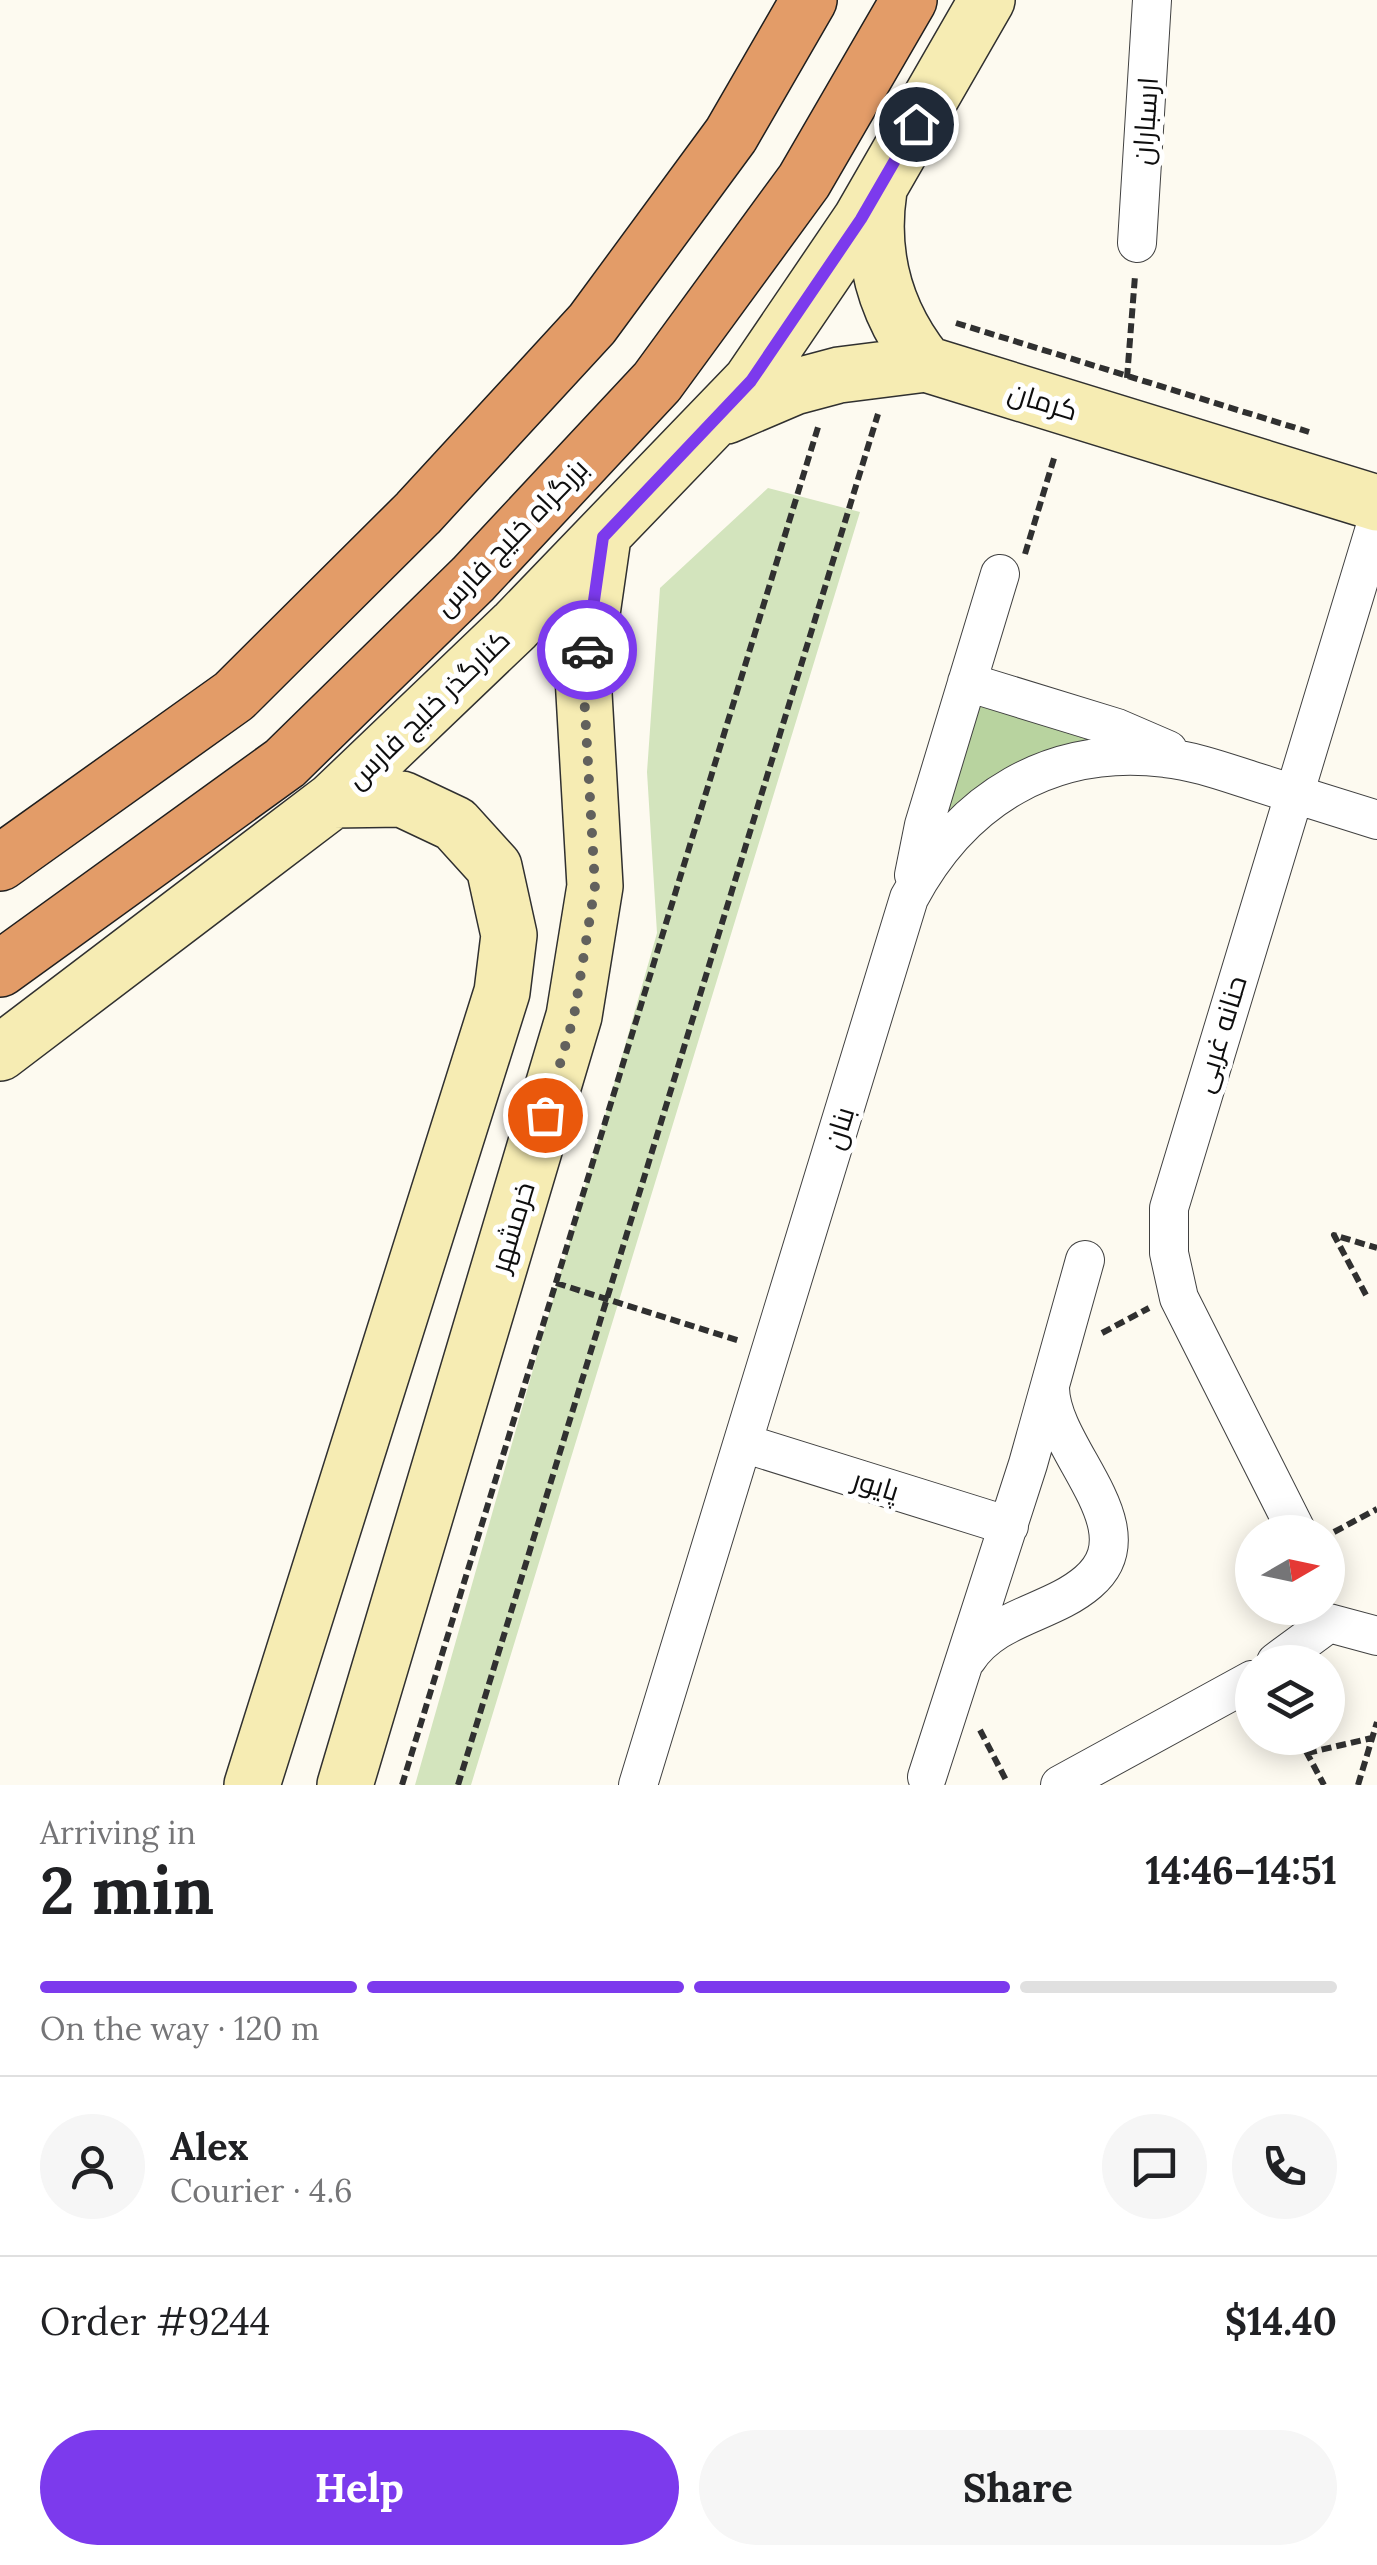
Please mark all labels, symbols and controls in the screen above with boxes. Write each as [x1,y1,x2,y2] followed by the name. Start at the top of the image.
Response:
[1124,76,1166,166] street label: ارسباران
[874,82,959,167] pin
[889,97,944,152] icon: home
[1004,373,1082,429] street label: کرمان
[427,451,596,624] street label: بزرگراه خلیج فارس
[537,600,637,700] courier
[339,622,518,797] street label: کنارگذر خلیج فارس
[560,623,615,678] icon: car
[1185,971,1255,1097] street label: حنانه غربی
[503,1073,588,1158] pin
[518,1088,573,1143] icon: bag
[816,1102,862,1154] street label: بنان
[481,1177,543,1279] street label: خرمشهر
[846,1460,904,1510] street label: پایور
[1235,1515,1345,1625] north arrow
[1235,1515,1345,1755] map controls
[1235,1645,1345,1755] button: layers
[40,1812,196,1853] text: Arriving in
[1146,1846,1337,1894] text: 14:46–14:51
[40,1849,214,1932] text: 2 min
[40,2008,320,2049] text: On the way · 120 m
[40,2114,145,2219] button: person
[1102,2114,1207,2219] button: chat
[1232,2114,1337,2219] button: phone
[170,2122,249,2170] text: Alex
[170,2170,352,2211] text: Courier · 4.6
[40,2297,270,2345] text: Order #9244
[1225,2297,1337,2345] text: $14.40
[40,2430,679,2545] button: Help
[699,2430,1337,2545] button: Share

